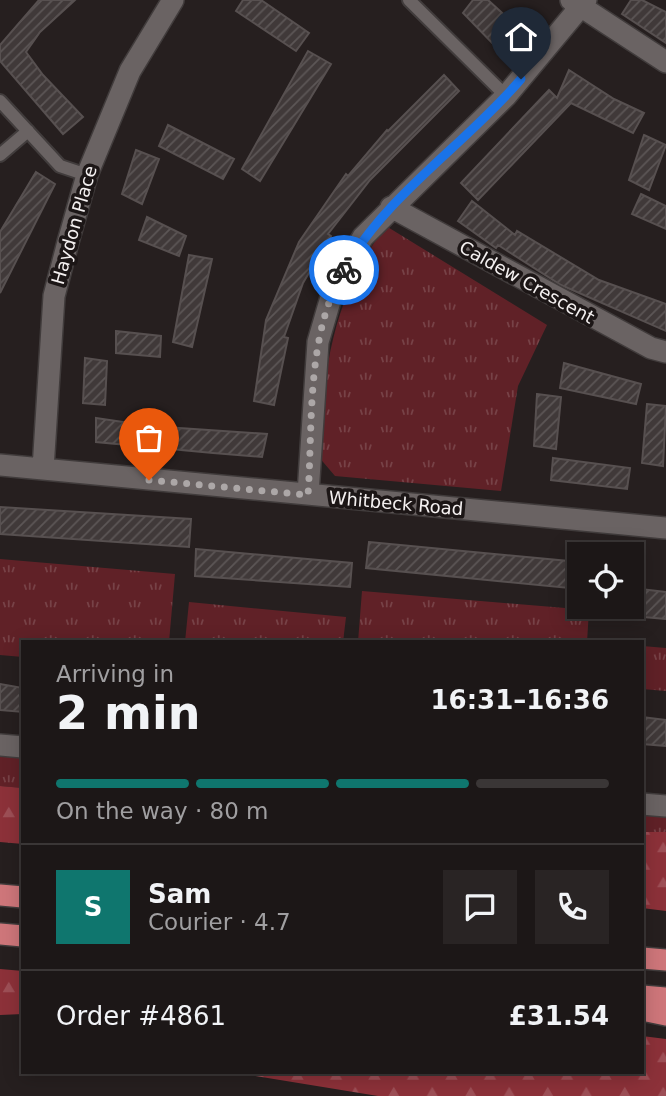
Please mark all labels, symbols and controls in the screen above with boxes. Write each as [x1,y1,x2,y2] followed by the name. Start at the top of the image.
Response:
[491,7,551,79] pin
[502,18,540,56] icon: home
[47,163,101,287] street label: Haydon Place
[309,235,379,305] courier
[456,236,598,328] street label: Caldew Crescent
[325,251,363,289] icon: bike
[119,408,179,480] pin
[130,419,168,457] icon: bag
[328,487,464,519] street label: Whitbeck Road
[567,542,644,619] map controls
[567,542,644,619] button: locate
[56,661,174,687] text: Arriving in
[430,685,609,715] text: 16:31–16:36
[56,686,200,740] text: 2 min
[56,798,268,824] text: On the way · 80 m
[443,870,517,944] button: chat
[535,870,609,944] button: phone
[148,879,211,909] text: Sam
[84,892,102,922] text: S
[148,909,291,935] text: Courier · 4.7
[56,1001,226,1031] text: Order #4861
[509,1001,609,1031] text: £31.54

